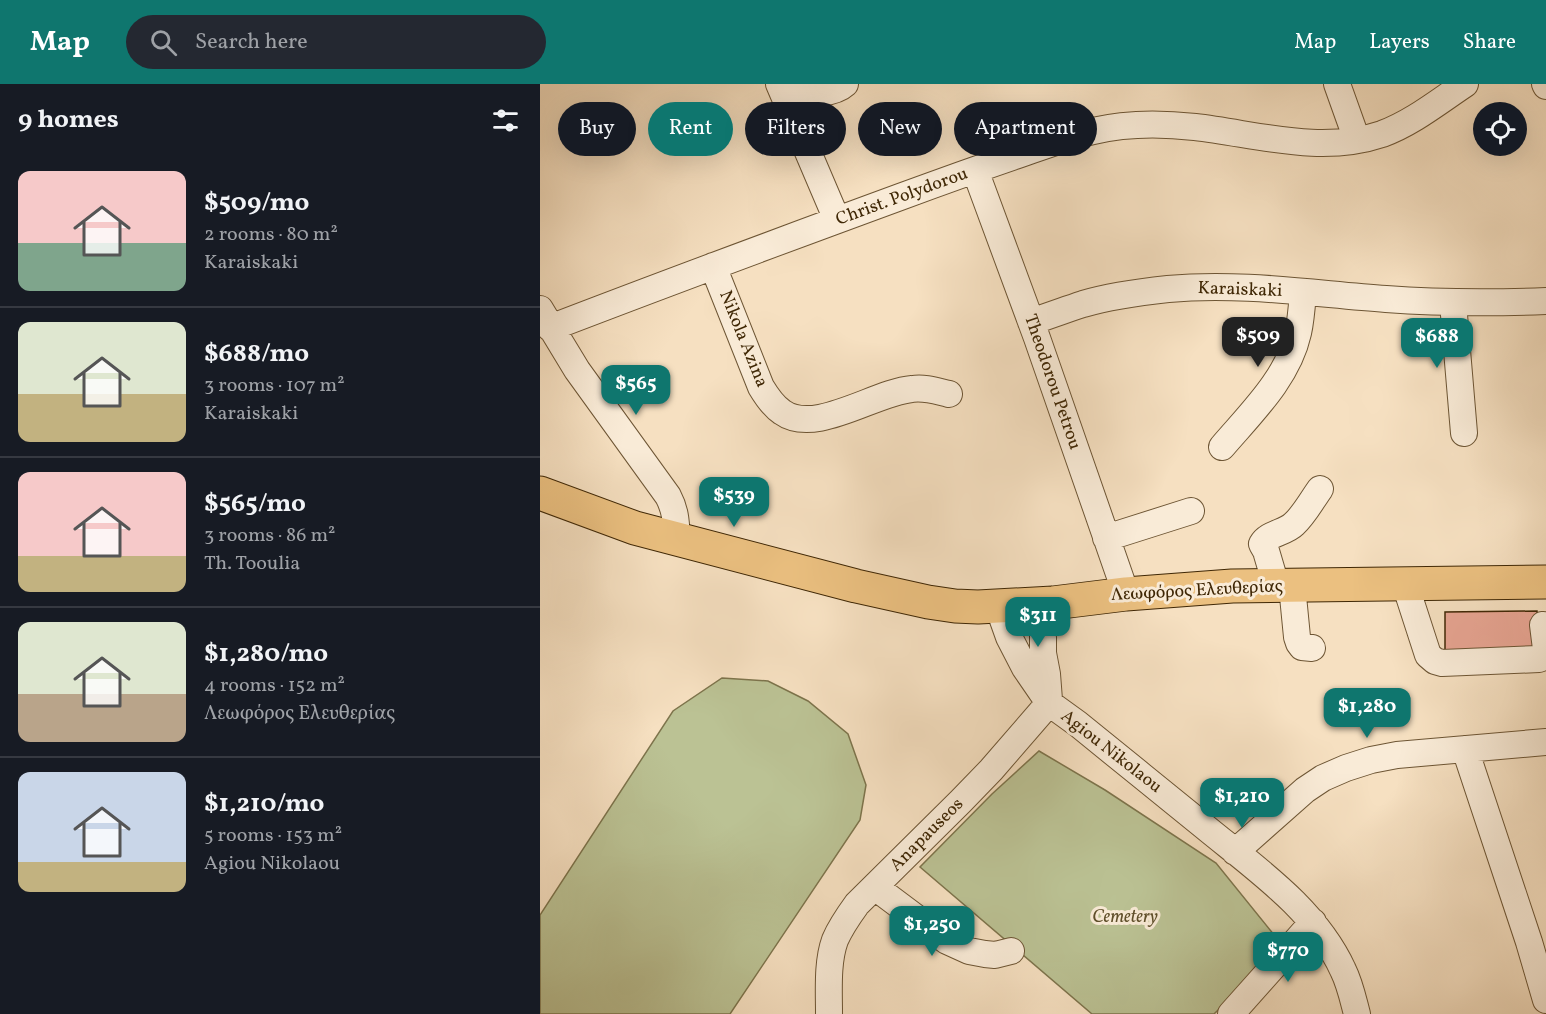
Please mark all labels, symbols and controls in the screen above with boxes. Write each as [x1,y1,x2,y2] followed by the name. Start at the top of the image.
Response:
[126,15,546,69] search box
[30,23,90,62] text: Map
[147,26,180,59] icon: search
[195,27,308,58] text: Search here
[1294,28,1336,57] text: Map
[1369,28,1430,57] text: Layers
[1463,28,1516,57] text: Share
[18,102,119,138] text: 9 homes
[558,102,636,156] chip: Buy
[648,102,733,156] chip: Rent
[745,102,846,156] chip: Filters
[858,102,942,156] chip: New
[954,102,1097,156] chip: Apartment
[1473,102,1527,156] map controls
[1473,102,1527,156] button: locate
[489,104,522,137] icon: filters
[833,162,971,232] street label: Christ. Polydorou
[204,185,309,221] text: $509/mo
[66,195,138,267] icon: home
[204,221,338,249] text: 2 rooms · 80 m²
[204,249,298,277] text: Karaiskaki
[1197,276,1283,304] street label: Karaiskaki
[712,287,774,391] street label: Nikola Azina
[1017,311,1087,453] street label: Theodorou Petrou
[1222,317,1294,368] pin: $509
[1401,318,1473,369] pin: $688
[1236,322,1280,350] text: $509
[1415,323,1459,351] text: $688
[204,336,309,372] text: $688/mo
[66,346,138,418] icon: home
[600,365,672,416] pin: $565
[615,370,657,398] text: $565
[204,372,345,400] text: 3 rooms · 107 m²
[204,400,298,428] text: Karaiskaki
[698,477,770,528] pin: $539
[713,482,755,510] text: $539
[204,486,306,522] text: $565/mo
[66,496,138,568] icon: home
[204,522,335,550] text: 3 rooms · 86 m²
[204,550,300,578] text: Th. Tooulia
[1110,574,1284,608] street label: Λεωφόρος Ελευθερίας
[1002,597,1074,648] pin: $311
[1019,602,1057,630] text: $311
[204,636,328,672] text: $1,280/mo
[66,646,138,718] icon: home
[204,672,345,700] text: 4 rooms · 152 m²
[1318,688,1416,739] pin: $1,280
[1338,693,1396,721] text: $1,280
[204,700,395,728] text: Λεωφόρος Ελευθερίας
[1055,704,1167,800] street label: Agiou Nikolaou
[1193,778,1291,829] pin: $1,210
[1214,783,1270,811] text: $1,210
[204,786,324,822] text: $1,210/mo
[884,792,970,878] street label: Anapauseos
[66,796,138,868] icon: home
[204,822,342,850] text: 5 rooms · 153 m²
[204,850,340,878] text: Agiou Nikolaou
[1092,905,1158,930] park label: Cemetery
[883,906,981,957] pin: $1,250
[903,911,961,939] text: $1,250
[1252,932,1324,983] pin: $770
[1267,937,1309,965] text: $770

